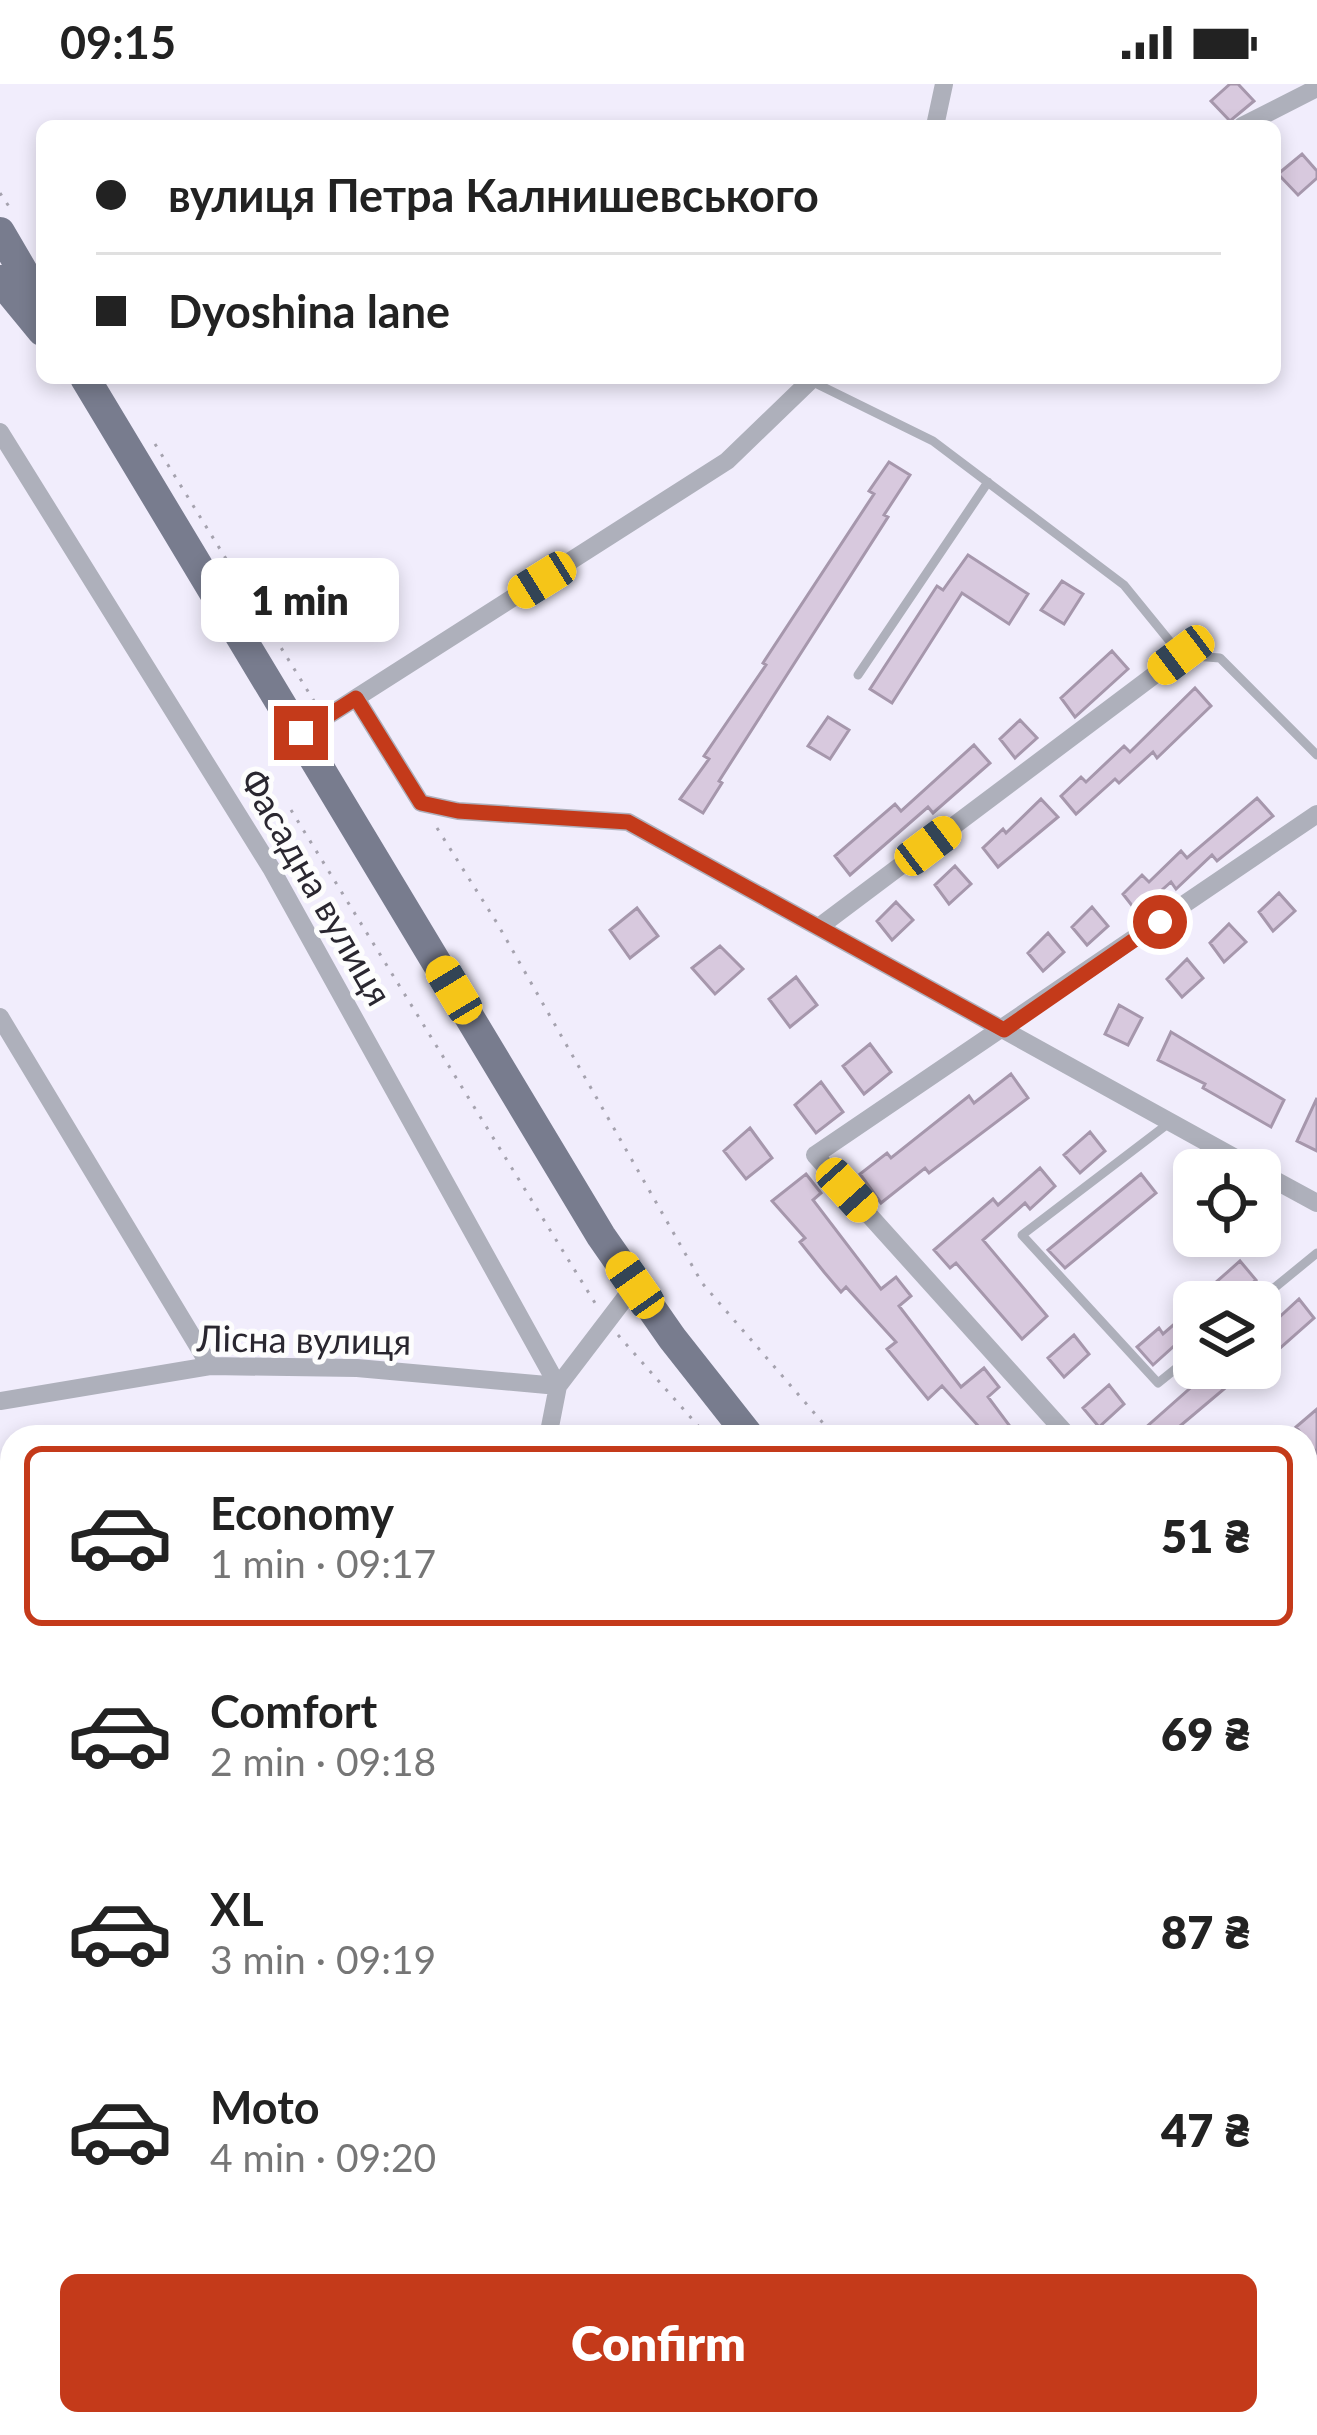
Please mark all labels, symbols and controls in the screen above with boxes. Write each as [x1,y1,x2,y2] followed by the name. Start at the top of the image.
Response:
[60,15,176,69] text: 09:15
[168,168,819,222] text: вулиця Петра Калнишевського
[168,284,450,338] text: Dyoshina lane
[502,546,582,614] car
[202,559,400,643] callout: 1 min
[251,577,349,623] text: 1 min
[1141,619,1221,691] car
[274,706,328,760] route end
[231,760,402,1013] street label: Фасадна вулиця
[888,810,968,882] car
[1133,895,1187,949] route start
[420,950,488,1030] car
[1173,1149,1281,1389] map controls
[1173,1149,1281,1257] button: locate
[810,1151,884,1229] car
[600,1245,670,1325] car
[1173,1281,1281,1389] button: layers
[195,1315,412,1363] street label: Лісна вулиця
[66,1482,174,1590] icon: car
[210,1486,394,1540] text: Economy
[1161,1509,1251,1563] text: 51 ₴
[210,1540,436,1586] text: 1 min · 09:17
[66,1680,174,1788] icon: car
[210,1684,377,1738] text: Comfort
[1161,1707,1251,1761] text: 69 ₴
[210,1738,436,1784] text: 2 min · 09:18
[66,1878,174,1986] icon: car
[210,1882,264,1936] text: XL
[1161,1905,1251,1959] text: 87 ₴
[210,1936,436,1982] text: 3 min · 09:19
[66,2076,174,2184] icon: car
[210,2080,320,2134] text: Moto
[1161,2103,1251,2157] text: 47 ₴
[210,2134,436,2180] text: 4 min · 09:20
[60,2274,1257,2412] button: Confirm

